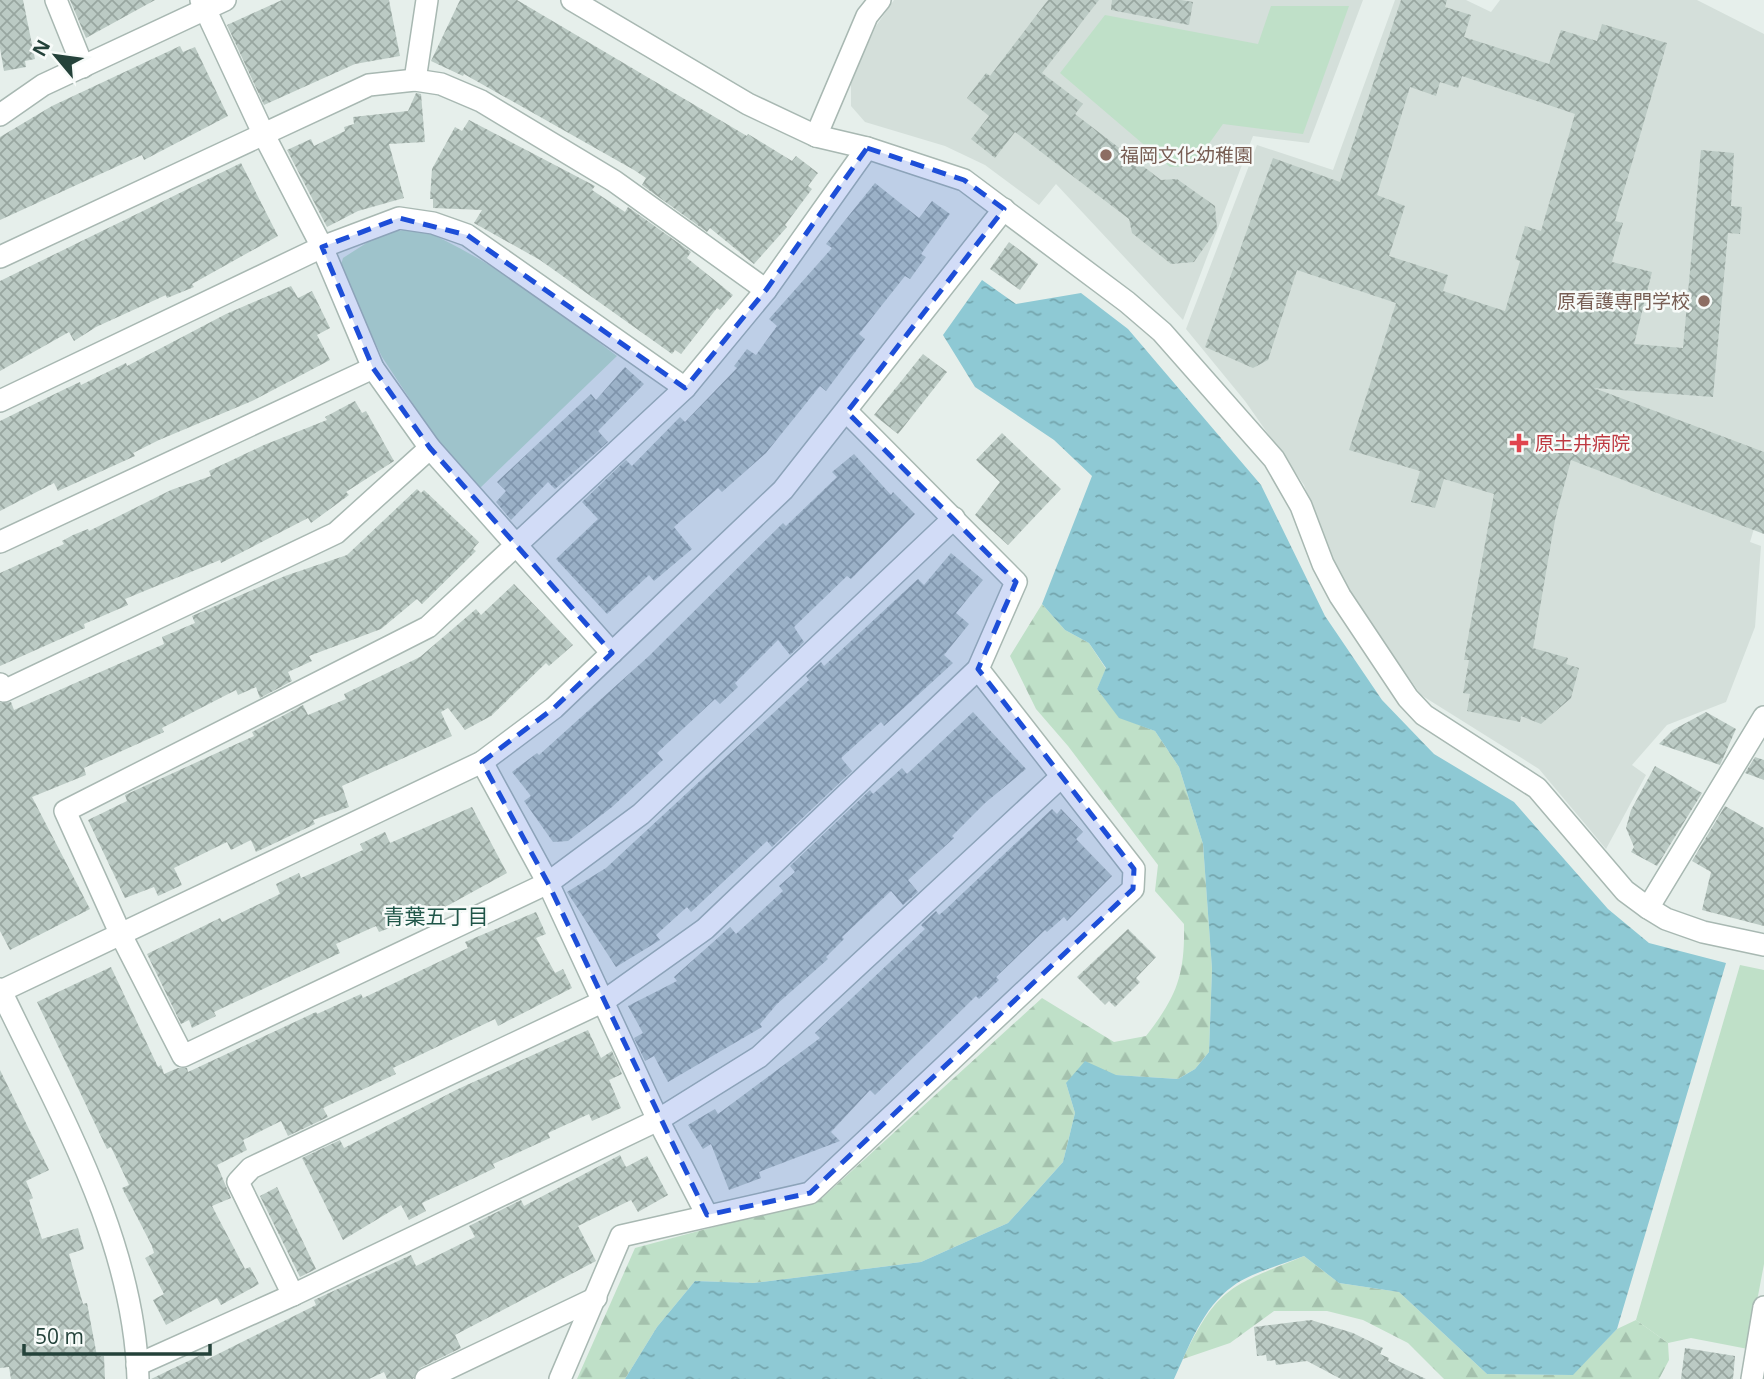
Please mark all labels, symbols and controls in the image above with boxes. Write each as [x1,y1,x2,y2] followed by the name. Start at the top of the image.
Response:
[21,21,91,91] north arrow
[26,35,56,61] text: N
[1120,142,1253,168] place label: 福岡文化幼稚園
[1098,147,1114,163] marker: 福岡文化幼稚園
[1557,288,1690,314] place label: 原看護専門学校
[1696,293,1712,309] marker: 原看護専門学校
[1535,430,1630,456] place label: 原土井病院
[1509,433,1529,453] marker: 原土井病院
[384,902,489,930] district label: 青葉五丁目
[24,1312,210,1356] scale bar
[35,1322,84,1350] text: 50 m

